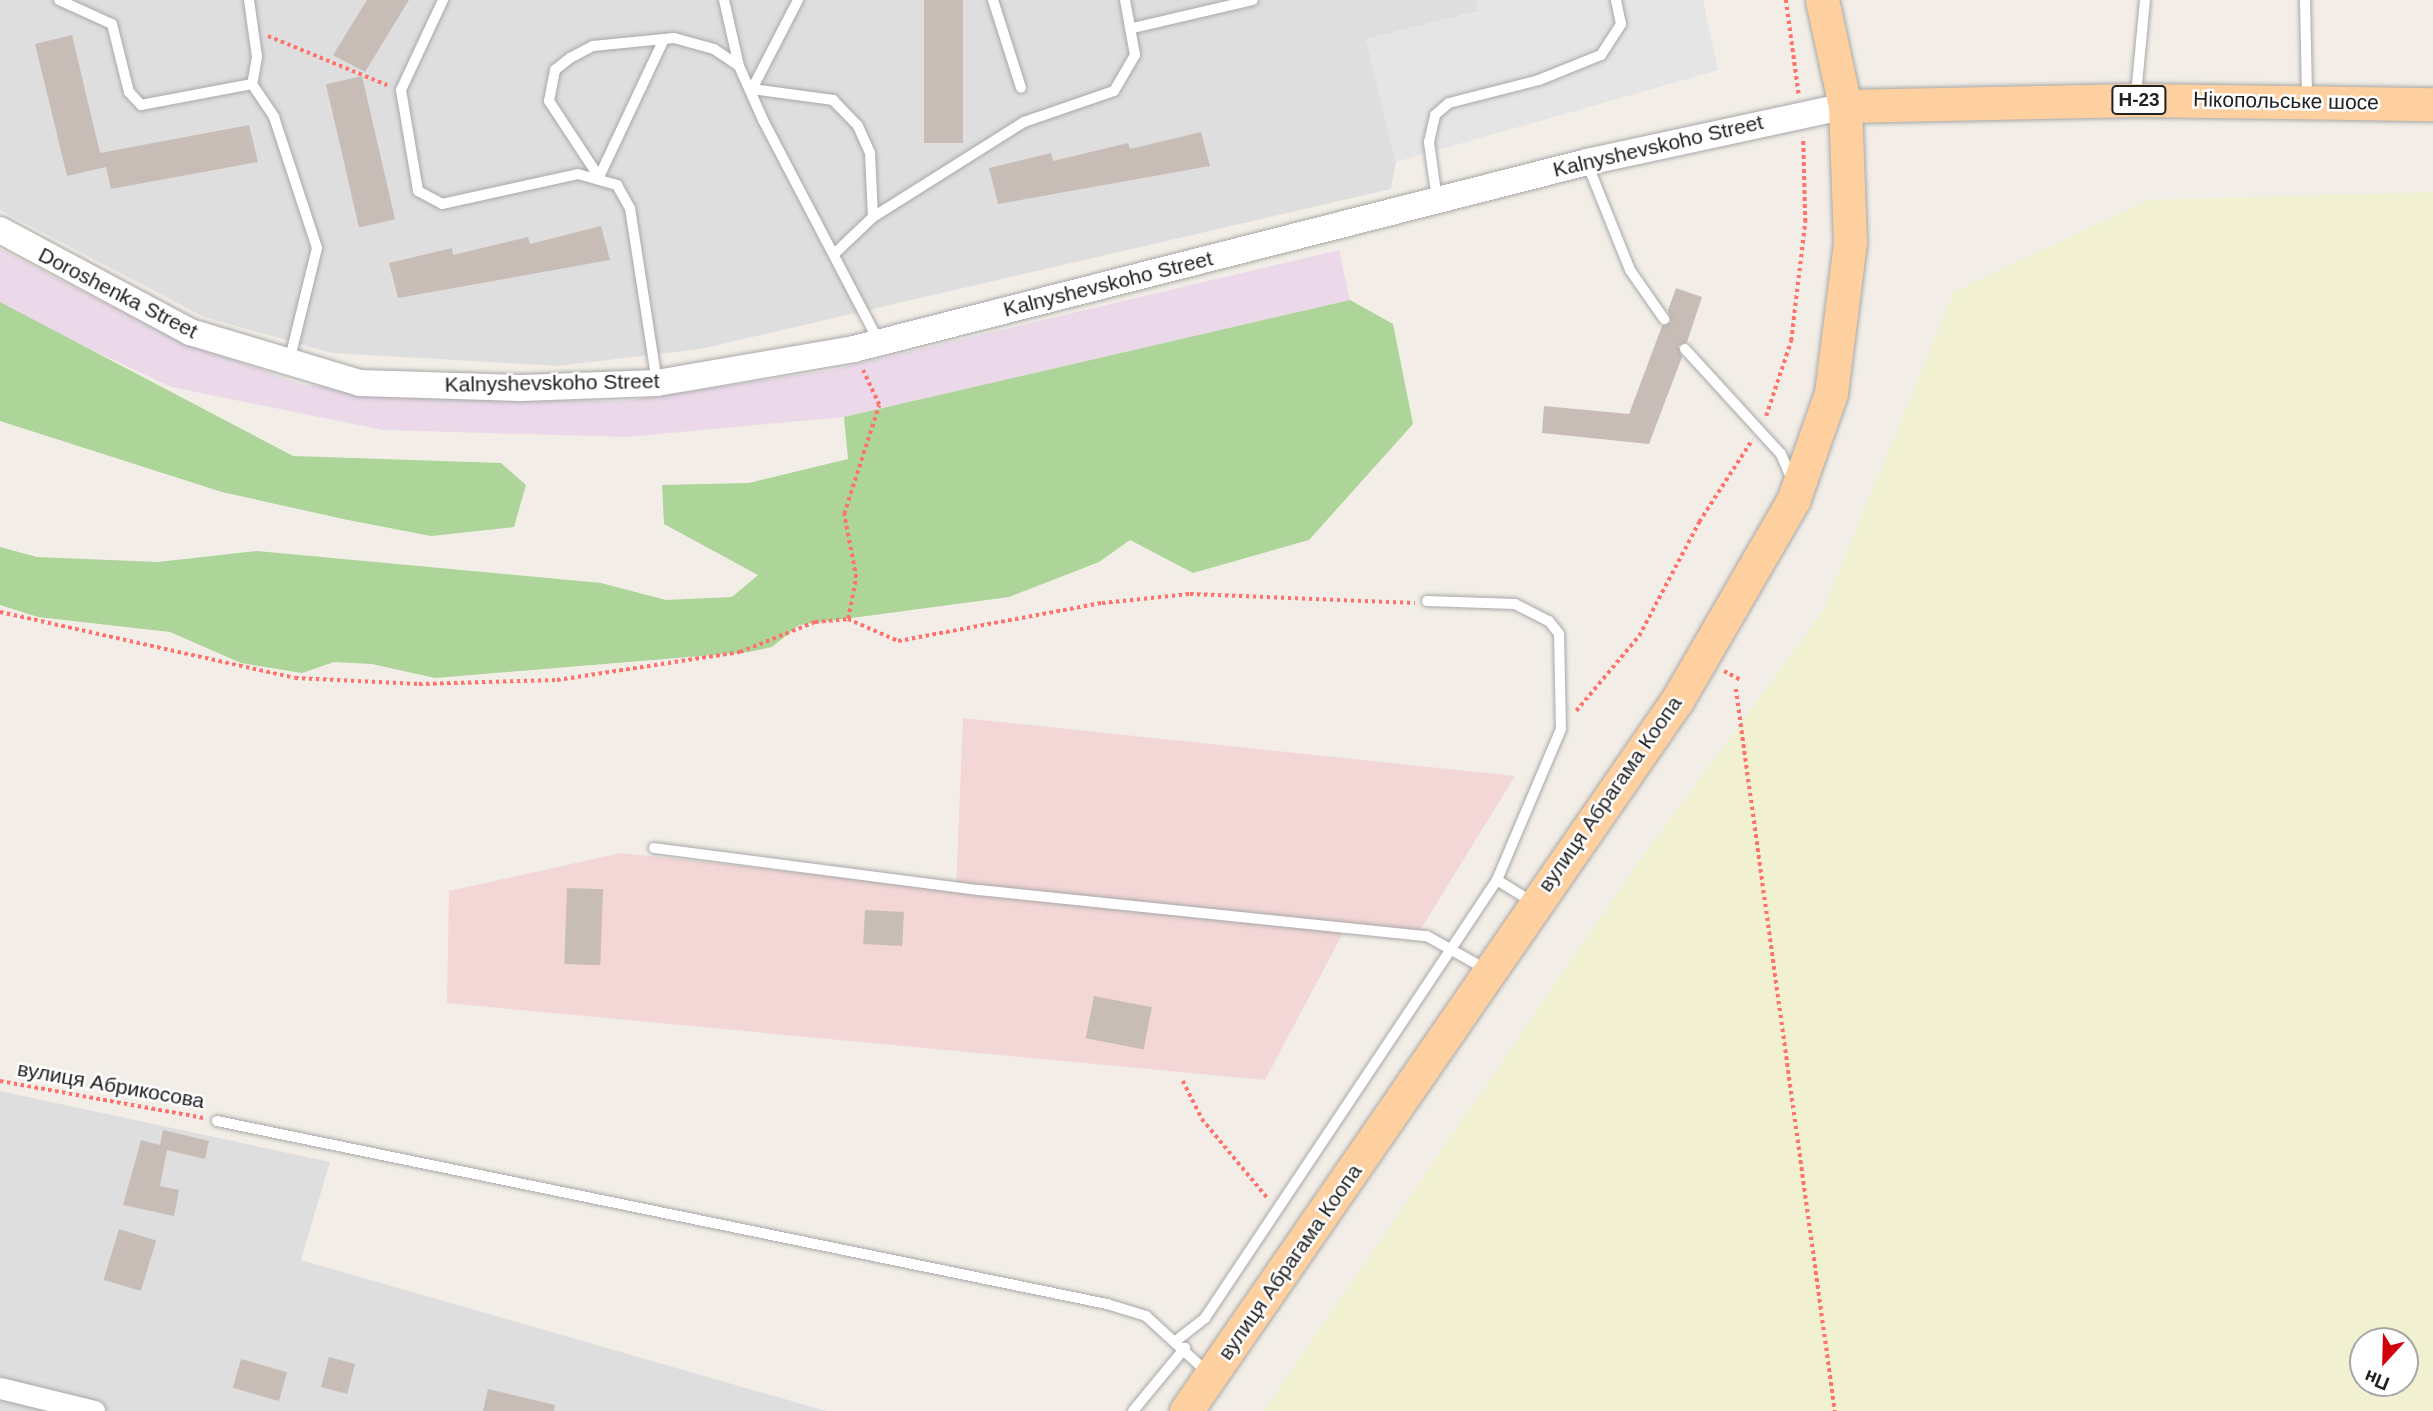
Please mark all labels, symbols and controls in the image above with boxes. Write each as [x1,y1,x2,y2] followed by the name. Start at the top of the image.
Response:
[2111,85,2167,116] road number: Н-23
[2193,87,2379,115] street label: Нікопольське шосе
[1551,110,1765,182] street label: Kalnyshevskoho Street
[34,242,202,344] street label: Doroshenka Street
[1001,246,1215,322] street label: Kalnyshevskoho Street
[444,369,660,397] street label: Kalnyshevskoho Street
[1533,691,1687,897] street label: вулиця Абрагама Коопа
[15,1056,207,1114] street label: вулиця Абрикосова
[1213,1159,1367,1365] street label: вулиця Абрагама Коопа
[2349,1327,2419,1397] north arrow
[2361,1366,2392,1395] text: Пн

